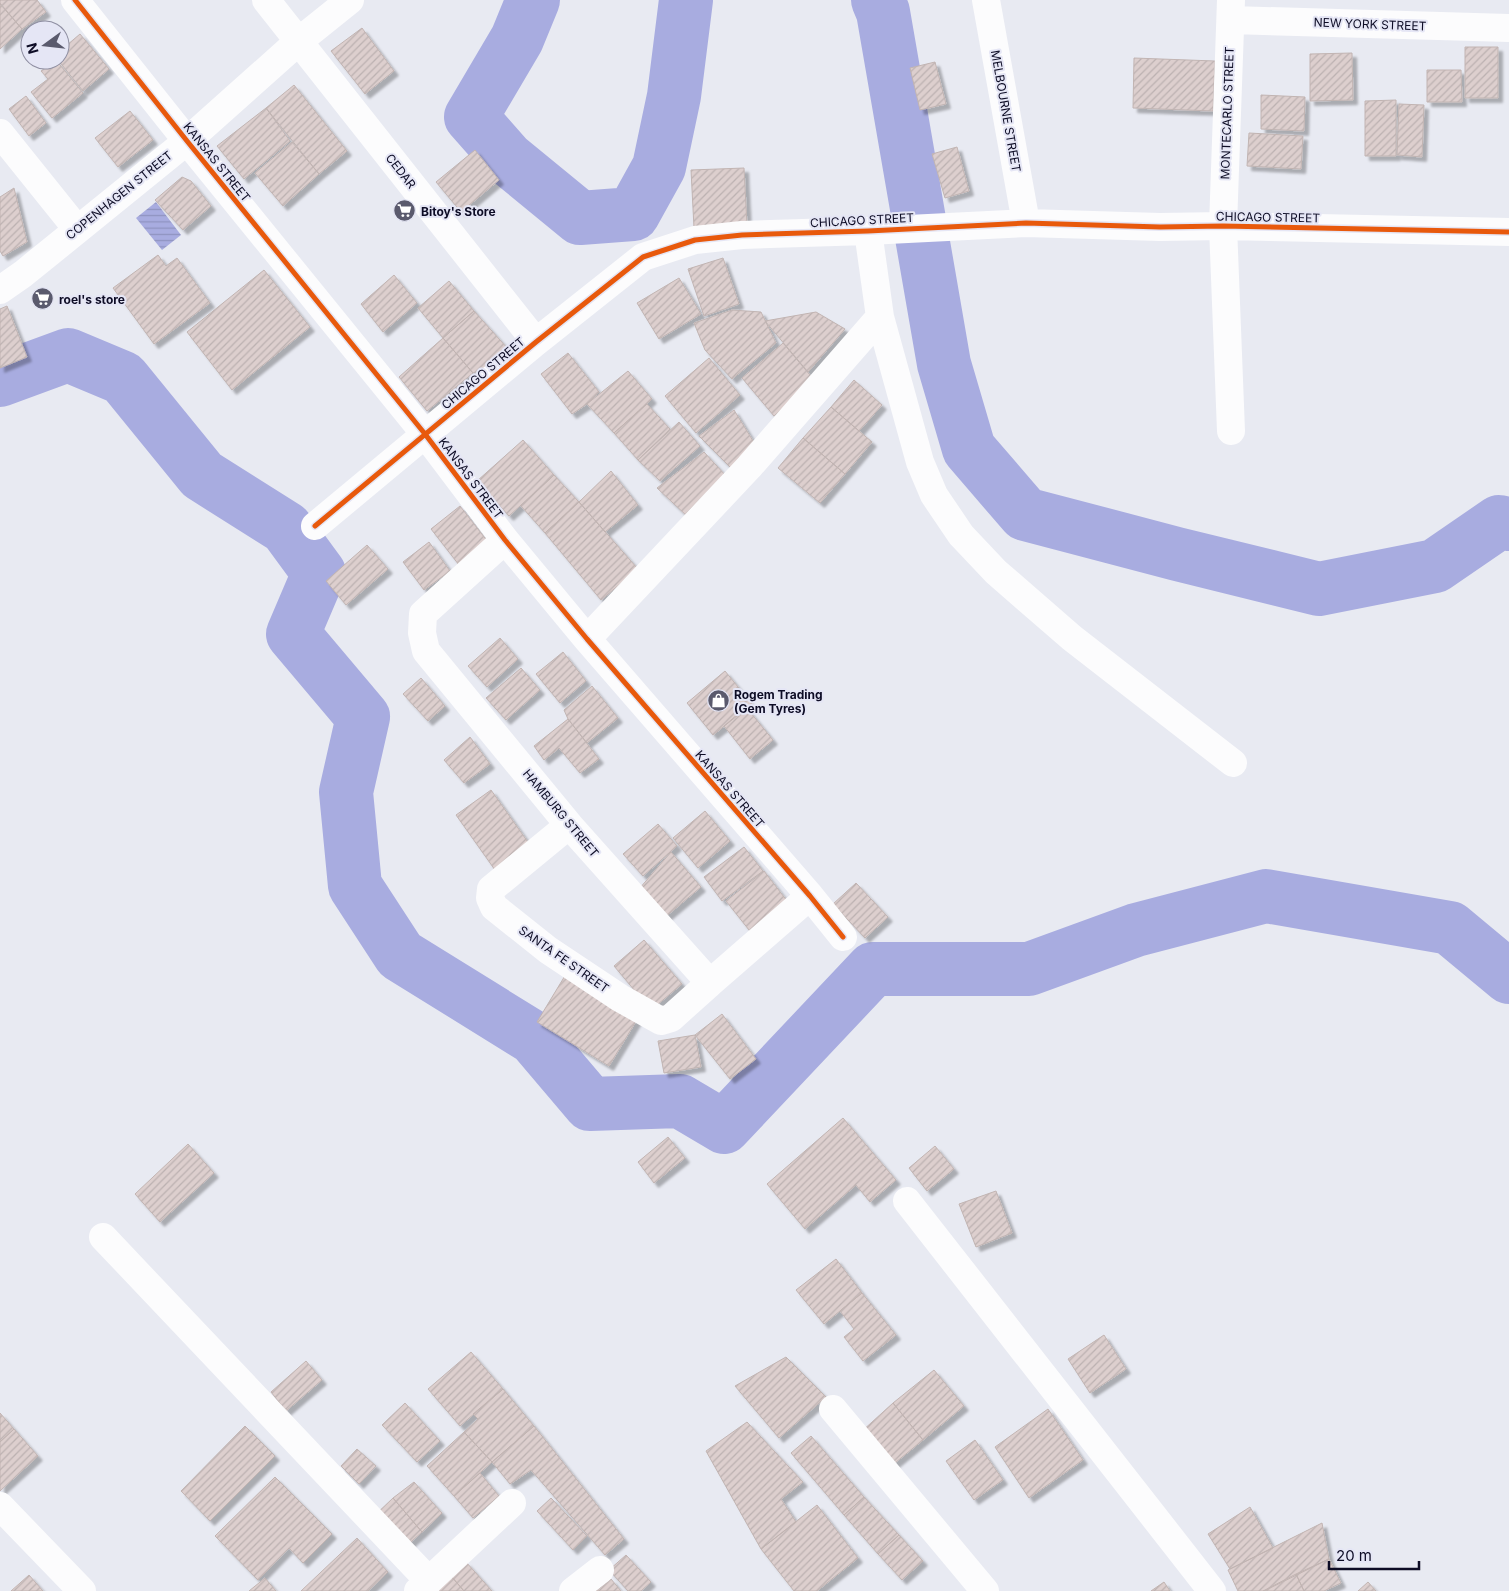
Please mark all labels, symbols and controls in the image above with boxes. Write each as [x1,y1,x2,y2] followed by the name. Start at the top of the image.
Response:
[1313,15,1427,33] street label: NEW YORK STREET
[20,20,70,70] north arrow
[22,41,42,56] text: N
[1217,46,1237,180] street label: MONTECARLO STREET
[988,49,1024,173] street label: MELBOURNE STREET
[180,119,254,205] street label: KANSAS STREET
[63,147,175,243] street label: COPENHAGEN STREET
[383,151,419,192] street label: CEDAR
[393,199,417,223] supermarket icon: Bitoy's Store
[421,204,496,219] place label: Bitoy's Store
[1216,209,1320,225] street label: CHICAGO STREET
[810,210,915,230] street label: CHICAGO STREET
[31,287,55,311] supermarket icon: roel's store
[59,292,125,307] place label: roel's store
[438,334,528,412] street label: CHICAGO STREET
[436,434,507,522] street label: KANSAS STREET
[734,687,823,716] place label: Rogem Trading (Gem Tyres)
[706,689,730,713] shop icon: Rogem Trading (Gem Tyres)
[692,747,768,831] street label: KANSAS STREET
[520,766,602,860] street label: HAMBURG STREET
[516,922,612,996] street label: SANTA FE STREET
[1329,1538,1419,1570] scale bar
[1336,1546,1372,1565] text: 20 m

